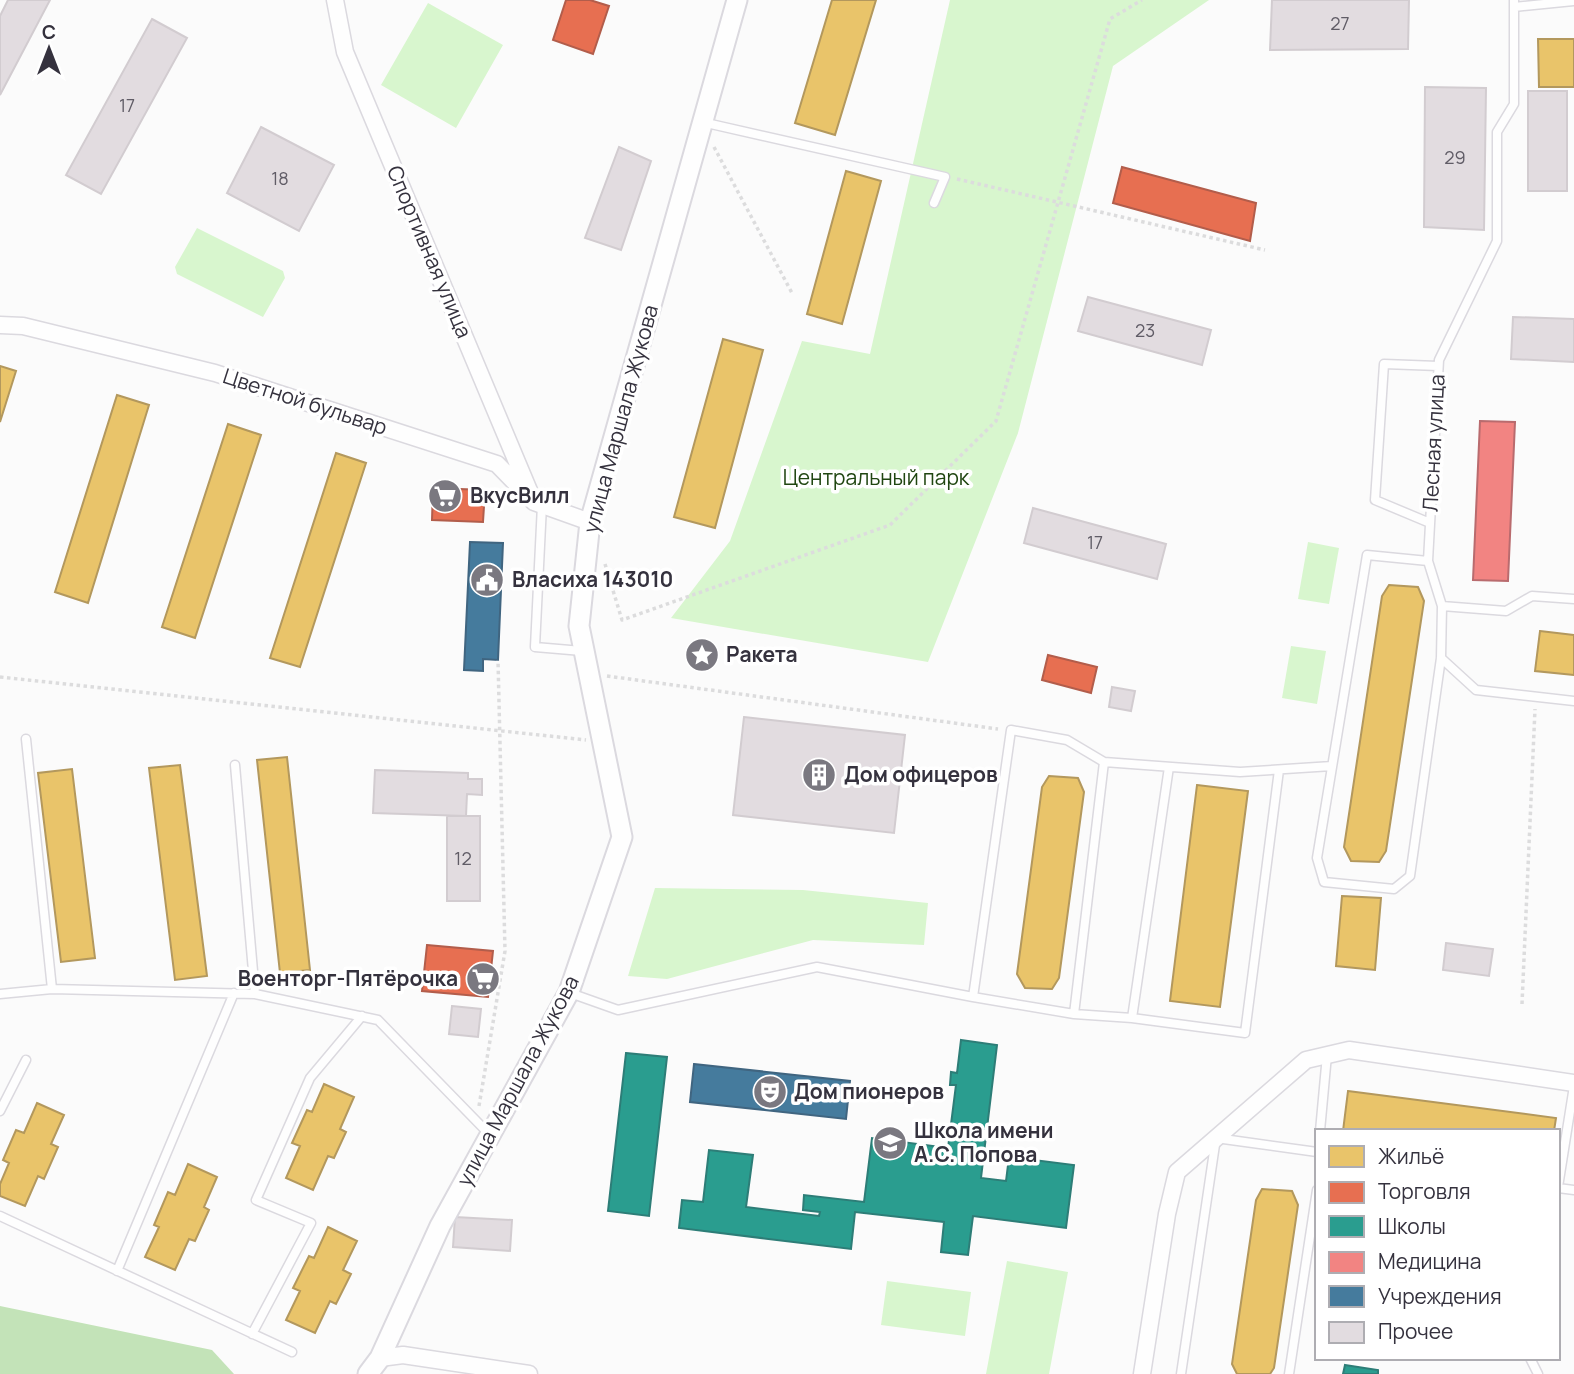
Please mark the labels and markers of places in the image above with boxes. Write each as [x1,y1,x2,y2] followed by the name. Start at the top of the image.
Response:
[426,477,464,515] supermarket icon: ВкусВилл
[470,481,569,509] place label: ВкусВилл
[468,561,506,599] public building icon: Власиха 143010
[512,565,673,593] place label: Власиха 143010
[683,636,721,674] place icon: Ракета
[726,640,798,668] place label: Ракета
[800,756,838,794] building icon: Дом офицеров
[844,760,998,788] place label: Дом офицеров
[464,960,502,998] supermarket icon: Военторг-Пятёрочка
[238,964,458,992] place label: Военторг-Пятёрочка
[751,1073,789,1111] theatre icon: Дом пионеров
[794,1077,944,1105] place label: Дом пионеров
[914,1116,1053,1168] place label: Школа имени А.С. Попова
[871,1124,909,1162] school or university icon: Школа имени А.С. Попова

